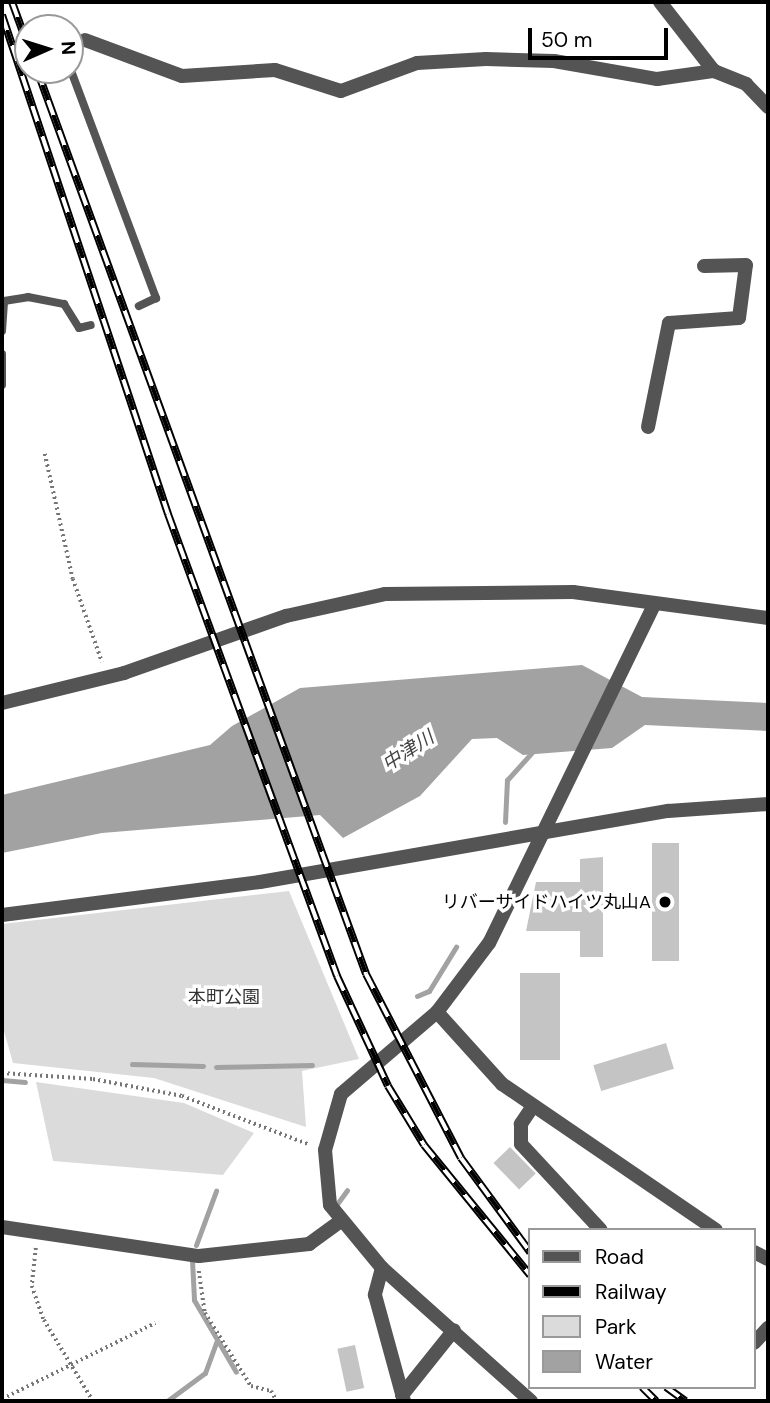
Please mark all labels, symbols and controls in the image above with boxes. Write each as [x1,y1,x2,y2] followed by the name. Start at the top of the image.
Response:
[14,14,84,84] north arrow
[532,14,672,58] scale bar
[541,26,592,54] text: 50 m
[56,40,81,56] text: N
[378,726,438,776] water label: 中津川
[441,891,651,913] place label: リバーサイドハイツ丸山A
[657,894,673,910] marker: リバーサイドハイツ丸山A
[188,986,260,1008] park label: 本町公園
[528,1228,756,1389] legend
[595,1243,644,1271] text: Road
[595,1278,667,1306] text: Railway
[595,1313,636,1341] text: Park
[595,1348,653,1376] text: Water

